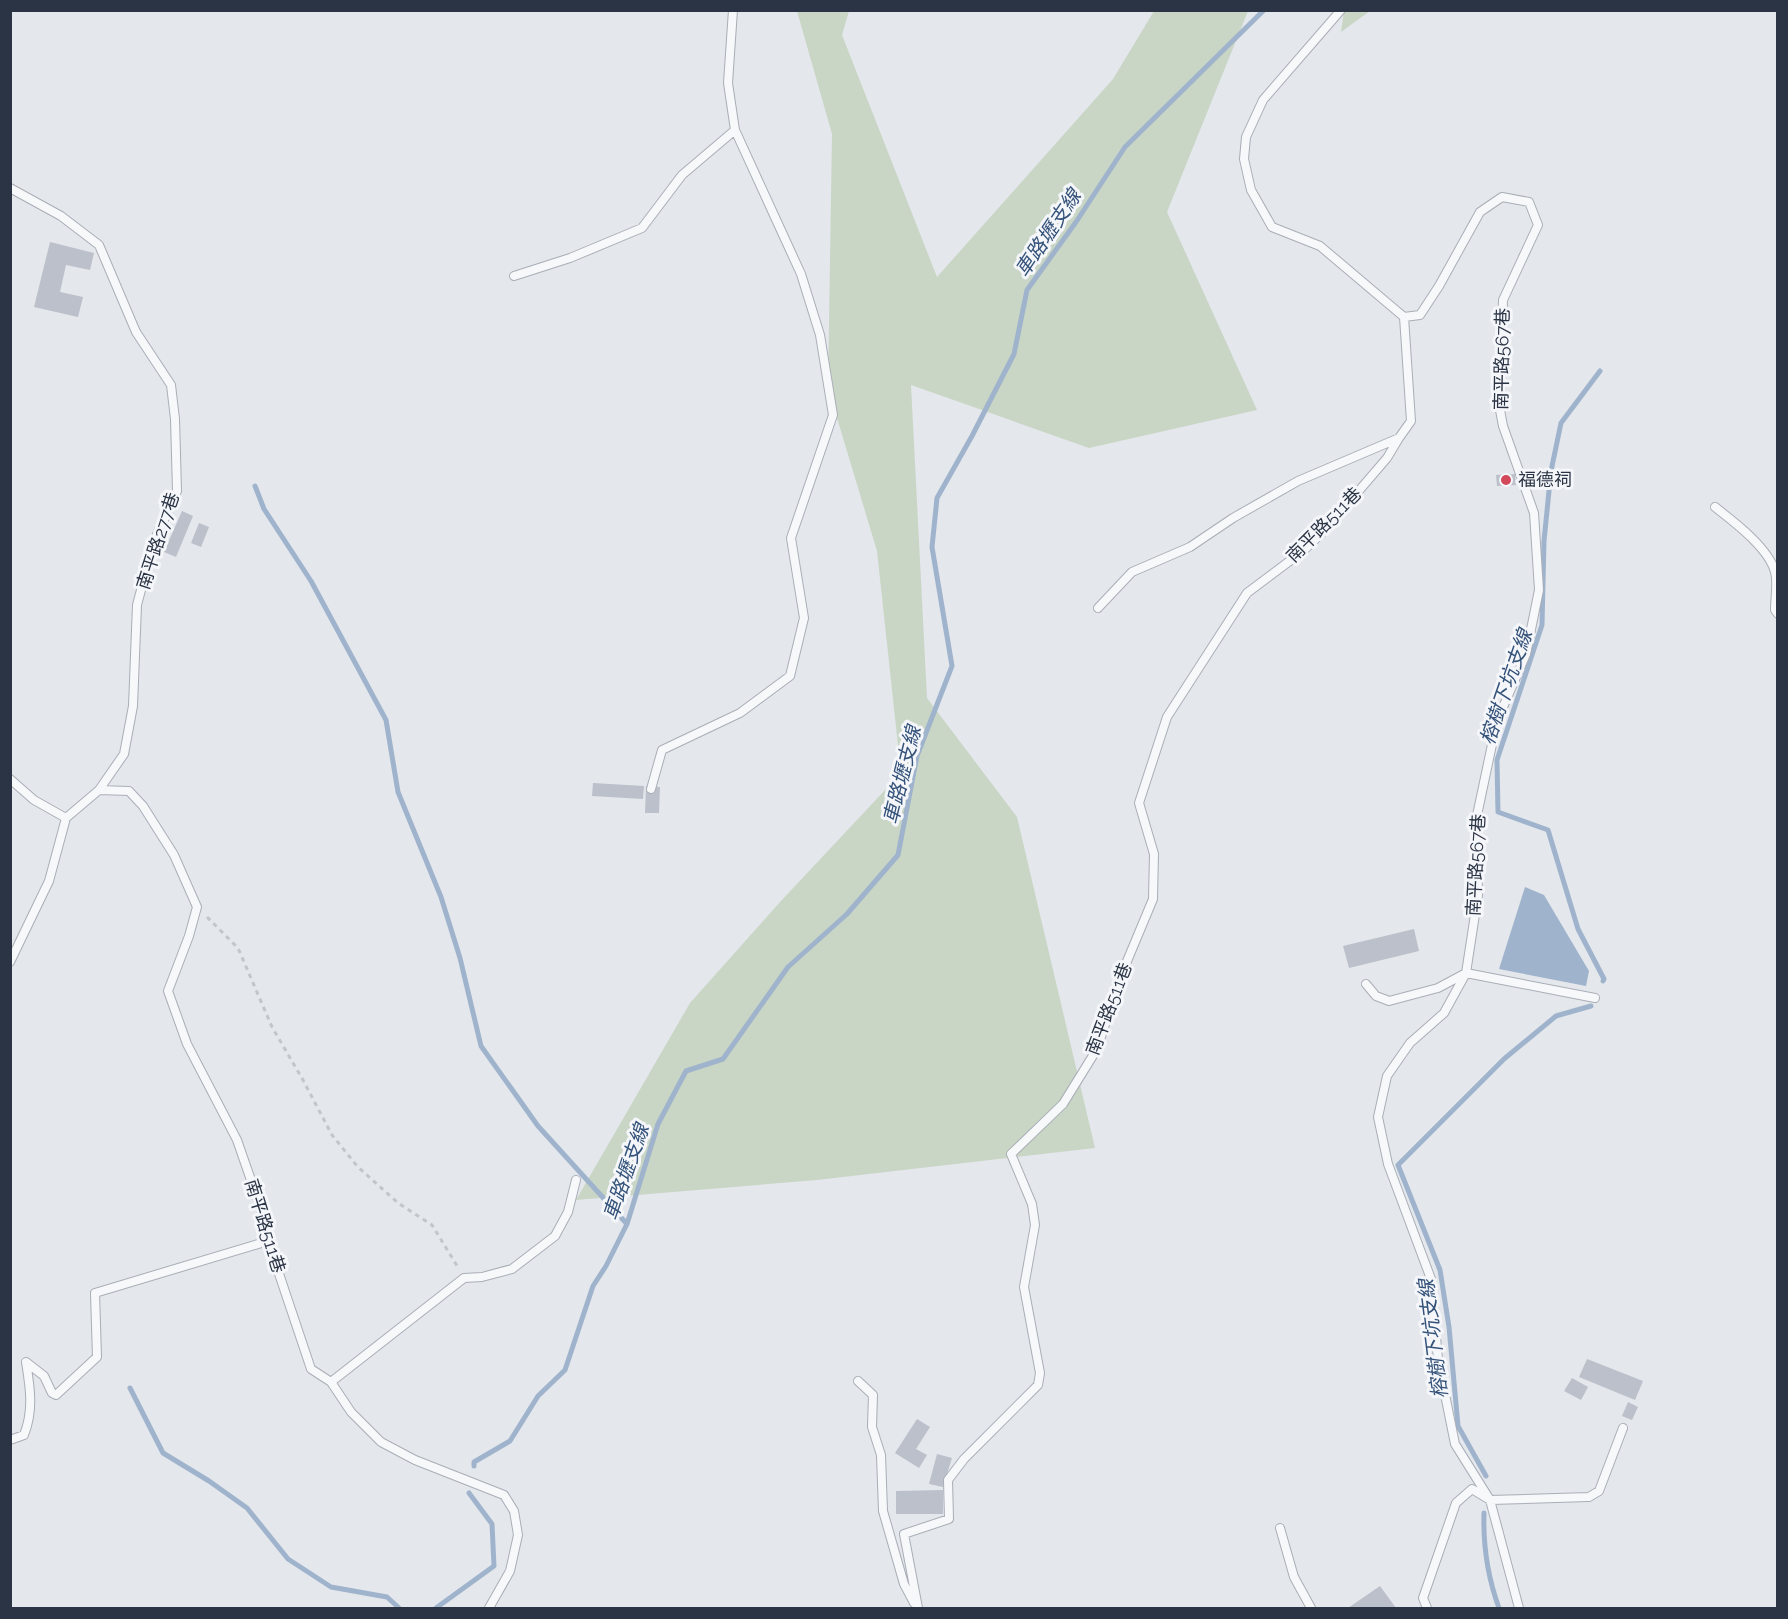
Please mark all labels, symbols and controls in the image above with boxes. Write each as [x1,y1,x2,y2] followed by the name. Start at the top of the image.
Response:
[1010,183,1087,281] water label: 車路壢支線
[1490,308,1513,410] street label: 南平路567巷
[1518,469,1572,490] place label: 福德祠
[1499,473,1513,487] marker: 福德祠
[1282,483,1365,566] street label: 南平路511巷
[132,490,183,592] street label: 南平路277巷
[1475,624,1538,748] water label: 榕樹下坑支線
[878,722,926,826] water label: 車路壢支線
[1462,813,1489,917] street label: 南平路567巷
[1081,960,1136,1058] street label: 南平路511巷
[598,1119,654,1223] water label: 車路壢支線
[241,1176,290,1275] street label: 南平路511巷
[1414,1276,1452,1400] water label: 榕樹下坑支線

